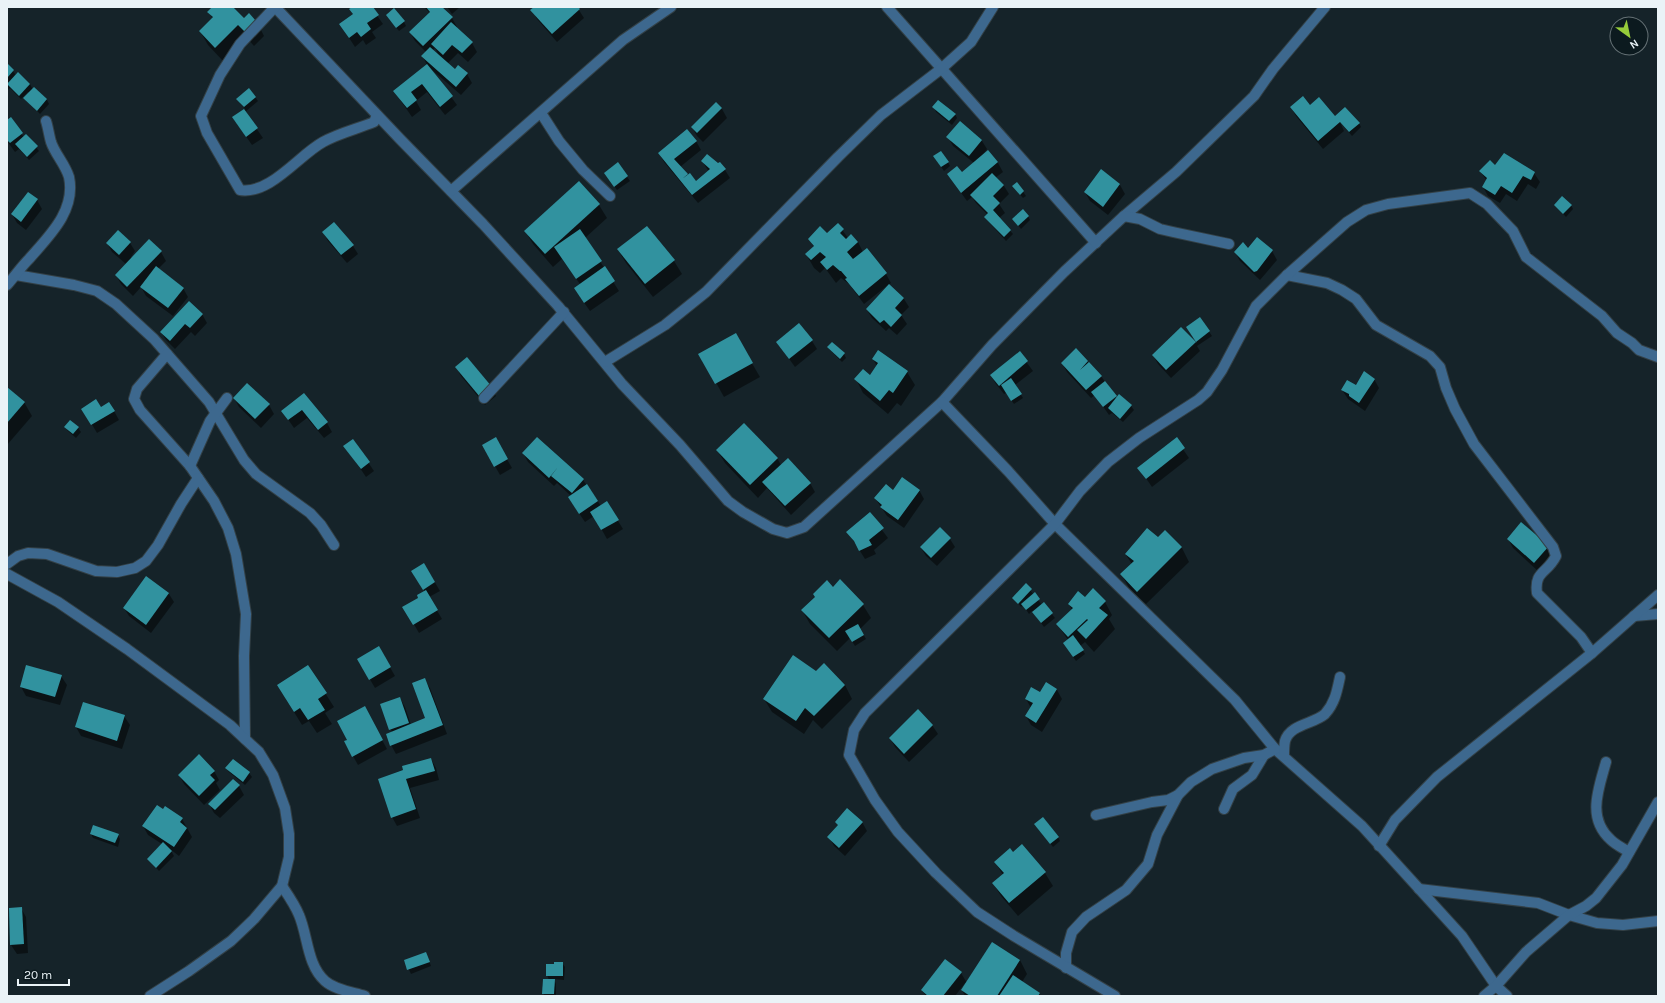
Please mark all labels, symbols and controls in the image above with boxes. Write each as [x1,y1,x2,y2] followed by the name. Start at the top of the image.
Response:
[1609,16,1649,56] north arrow
[1627,36,1641,52] text: N
[18,961,69,987] scale bar
[24,968,52,982] text: 20 m

